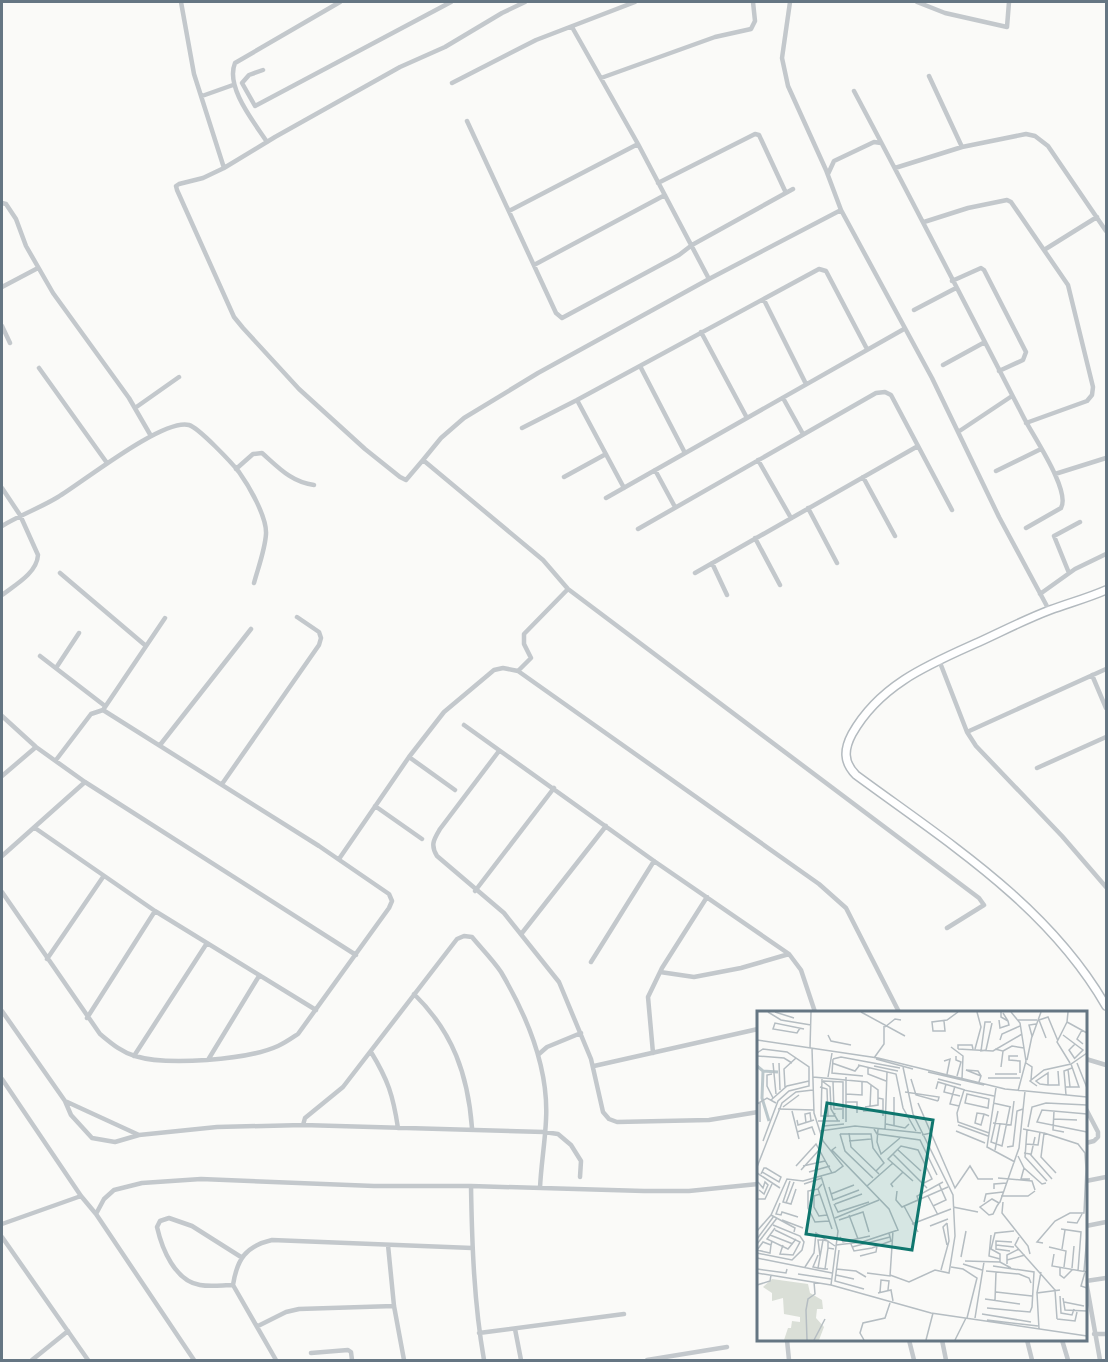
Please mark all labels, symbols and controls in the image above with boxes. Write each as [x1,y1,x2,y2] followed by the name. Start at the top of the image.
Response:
[757,1011,1087,1341] inset map

